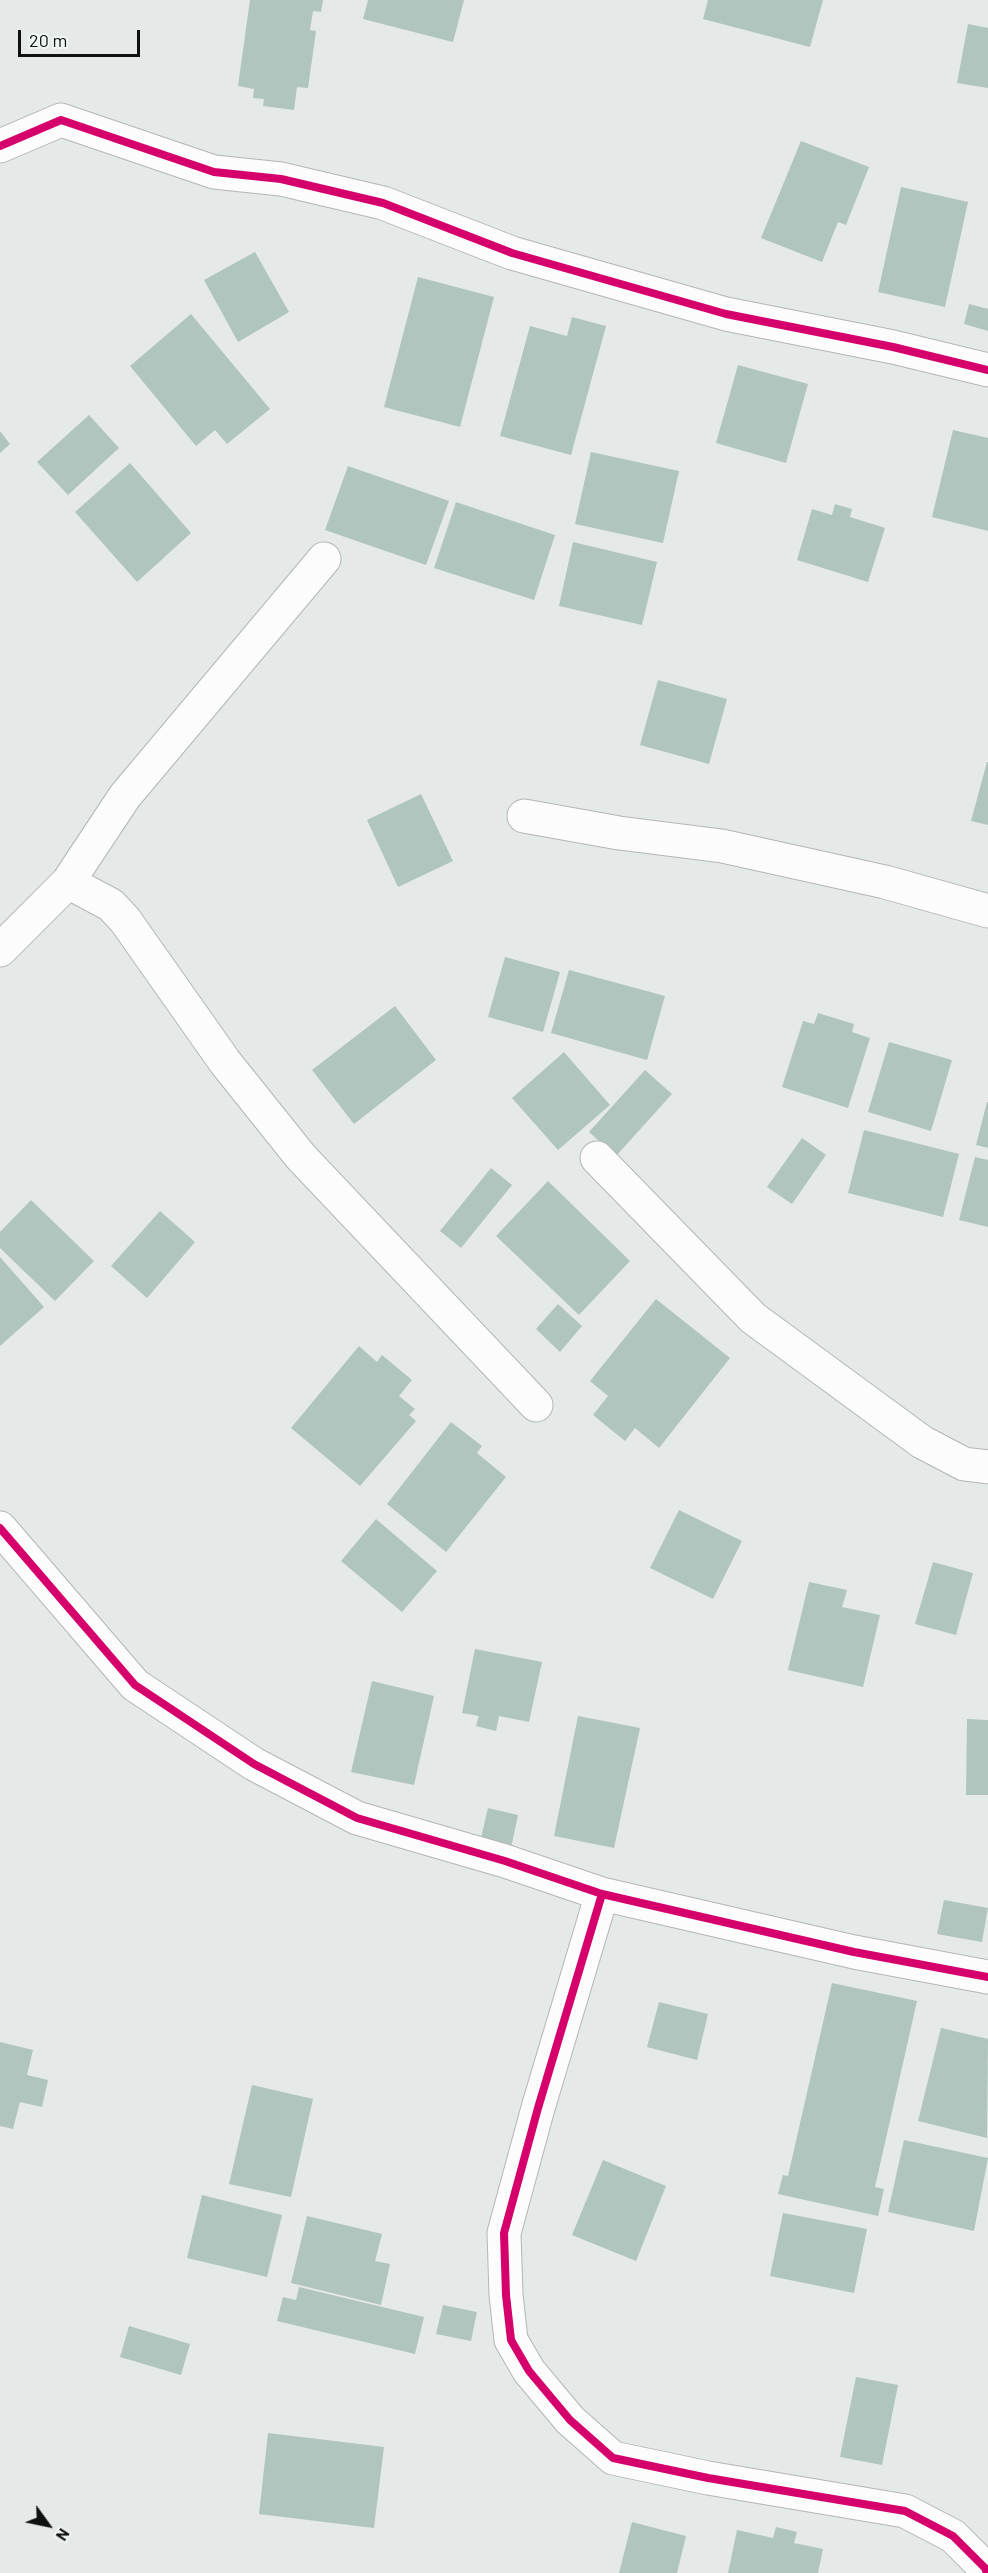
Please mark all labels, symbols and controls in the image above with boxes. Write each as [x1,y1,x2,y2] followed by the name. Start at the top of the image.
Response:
[21,18,142,56] scale bar
[29,29,67,51] text: 20 m
[18,2495,78,2555] north arrow
[53,2525,74,2545] text: N

